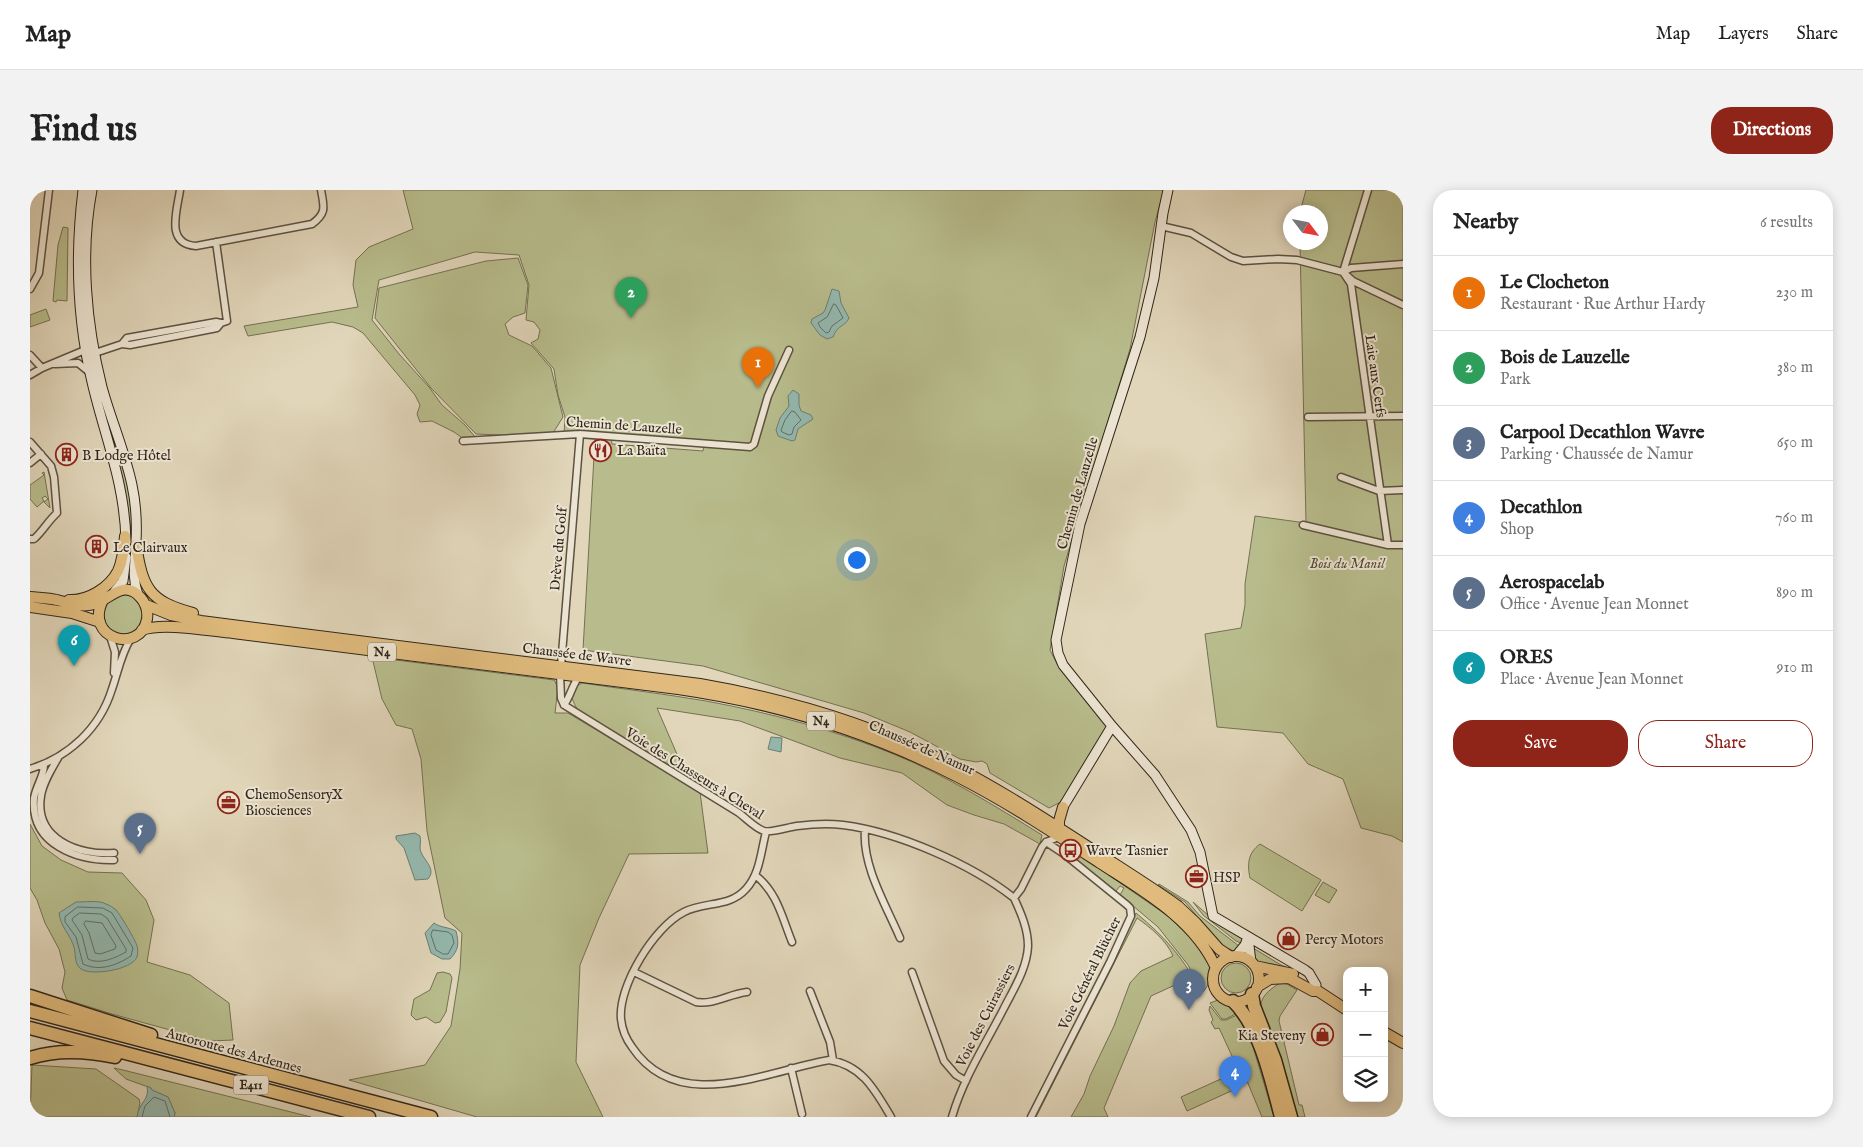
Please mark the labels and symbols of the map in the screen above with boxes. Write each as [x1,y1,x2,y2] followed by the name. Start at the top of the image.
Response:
[1283,205,1328,250] north arrow
[615,277,647,318] pin: 2
[1360,333,1390,419] street label: Laie aux Cerfs
[742,347,774,388] pin: 1
[565,413,683,439] street label: Chemin de Lauzelle
[1053,434,1103,552] street label: Chemin de Lauzelle
[589,438,613,462] restaurant icon: La Baïta
[617,442,667,460] place label: La Baïta
[54,443,78,467] building icon: B Lodge Hôtel
[82,447,171,465] place label: B Lodge Hôtel
[546,504,572,592] street label: Drève du Golf
[85,535,109,559] building icon: Le Clairvaux
[113,539,188,557] place label: Le Clairvaux
[844,547,870,573] your location
[1310,555,1386,573] park label: Bois du Manil
[58,625,90,666] pin: 6
[521,639,633,671] street label: Chaussée de Wavre
[368,642,396,662] road number: N4
[807,712,835,730] road number: N4
[866,716,977,779] street label: Chaussée de Namur
[621,723,767,824] street label: Voie des Chasseurs à Cheval
[245,786,344,820] place label: ChemoSensoryX Biosciences
[217,790,241,814] office icon: ChemoSensoryX Biosciences
[124,813,156,854] pin: 5
[1058,838,1082,862] bus stop icon: Wavre Tasnier
[1086,842,1168,860] place label: Wavre Tasnier
[1185,865,1209,889] office icon: HSP
[1213,869,1240,887] place label: HSP
[1054,914,1125,1034] street label: Voie Général Blücher
[1277,927,1301,951] shop icon: Percy Motors
[1305,931,1383,949] place label: Percy Motors
[952,961,1020,1071] street label: Voie des Cuirassiers
[1173,969,1205,1010] pin: 3
[1310,1023,1334,1047] shop icon: Kia Steveny
[163,1024,304,1078] street label: Autoroute des Ardennes
[1238,1027,1306,1045] place label: Kia Steveny
[1219,1056,1251,1097] pin: 4
[234,1076,268,1094] road number: E411

